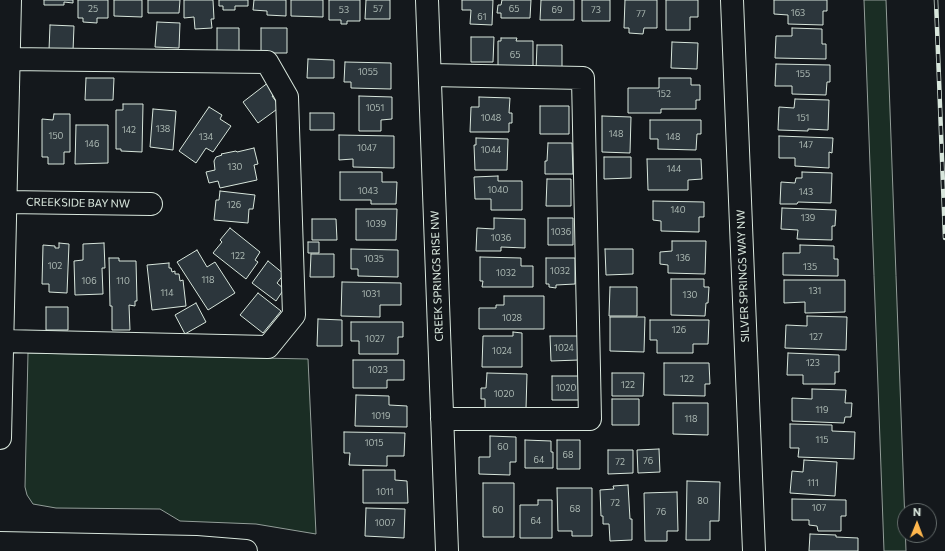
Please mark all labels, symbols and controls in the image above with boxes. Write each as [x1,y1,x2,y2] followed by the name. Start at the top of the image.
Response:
[88,4,98,14] house number: 25
[373,4,383,14] house number: 57
[509,4,519,14] house number: 65
[339,5,349,15] house number: 53
[552,5,562,15] house number: 69
[591,5,601,15] house number: 73
[791,8,805,18] house number: 163
[636,9,646,19] house number: 77
[477,12,487,22] house number: 61
[510,50,520,60] house number: 65
[358,67,378,77] house number: 1055
[796,69,810,79] house number: 155
[657,89,671,99] house number: 152
[366,103,384,113] house number: 1051
[481,113,501,123] house number: 1048
[797,113,809,123] house number: 151
[156,124,170,134] house number: 138
[122,125,136,135] house number: 142
[609,129,623,139] house number: 148
[49,131,63,141] house number: 150
[199,132,213,142] house number: 134
[666,132,680,142] house number: 148
[85,139,99,149] house number: 146
[799,140,813,150] house number: 147
[357,143,377,153] house number: 1047
[481,145,501,155] house number: 1044
[228,162,242,172] house number: 130
[667,164,681,174] house number: 144
[488,185,508,195] house number: 1040
[358,186,378,196] house number: 1043
[799,187,813,197] house number: 143
[26,195,130,211] street label: CREEKSIDE BAY NW
[227,200,241,210] house number: 126
[670,205,686,215] house number: 140
[734,209,752,343] street label: SILVER SPRINGS WAY NW
[428,210,446,342] street label: CREEK SPRINGS RISE NW
[801,213,815,223] house number: 139
[366,219,386,229] house number: 1039
[551,227,571,237] house number: 1036
[491,233,511,243] house number: 1036
[231,251,245,261] house number: 122
[676,253,690,263] house number: 136
[364,254,384,264] house number: 1035
[48,261,62,271] house number: 102
[803,262,817,272] house number: 135
[550,266,570,276] house number: 1032
[496,268,516,278] house number: 1032
[201,275,215,285] house number: 118
[81,276,97,286] house number: 106
[116,276,130,286] house number: 110
[809,286,821,296] house number: 131
[160,288,174,298] house number: 114
[362,289,380,299] house number: 1031
[683,290,697,300] house number: 130
[502,313,522,323] house number: 1028
[672,325,686,335] house number: 126
[809,332,823,342] house number: 127
[365,334,385,344] house number: 1027
[554,343,574,353] house number: 1024
[492,346,512,356] house number: 1024
[806,358,820,368] house number: 123
[368,365,388,375] house number: 1023
[680,374,694,384] house number: 122
[621,380,635,390] house number: 122
[556,383,576,393] house number: 1020
[494,389,514,399] house number: 1020
[815,405,829,415] house number: 119
[371,411,391,421] house number: 1019
[684,414,698,424] house number: 118
[816,435,828,445] house number: 115
[365,438,383,448] house number: 1015
[497,442,509,452] house number: 60
[563,450,573,460] house number: 68
[534,455,544,465] house number: 64
[643,456,653,466] house number: 76
[615,457,625,467] house number: 72
[807,478,819,488] house number: 111
[376,487,394,497] house number: 1011
[697,496,709,506] house number: 80
[610,498,620,508] house number: 72
[812,503,826,513] house number: 107
[897,503,937,543] north arrow
[570,504,580,514] house number: 68
[492,505,504,515] house number: 60
[913,505,921,518] text: N
[656,507,666,517] house number: 76
[531,516,541,526] house number: 64
[375,518,395,528] house number: 1007

